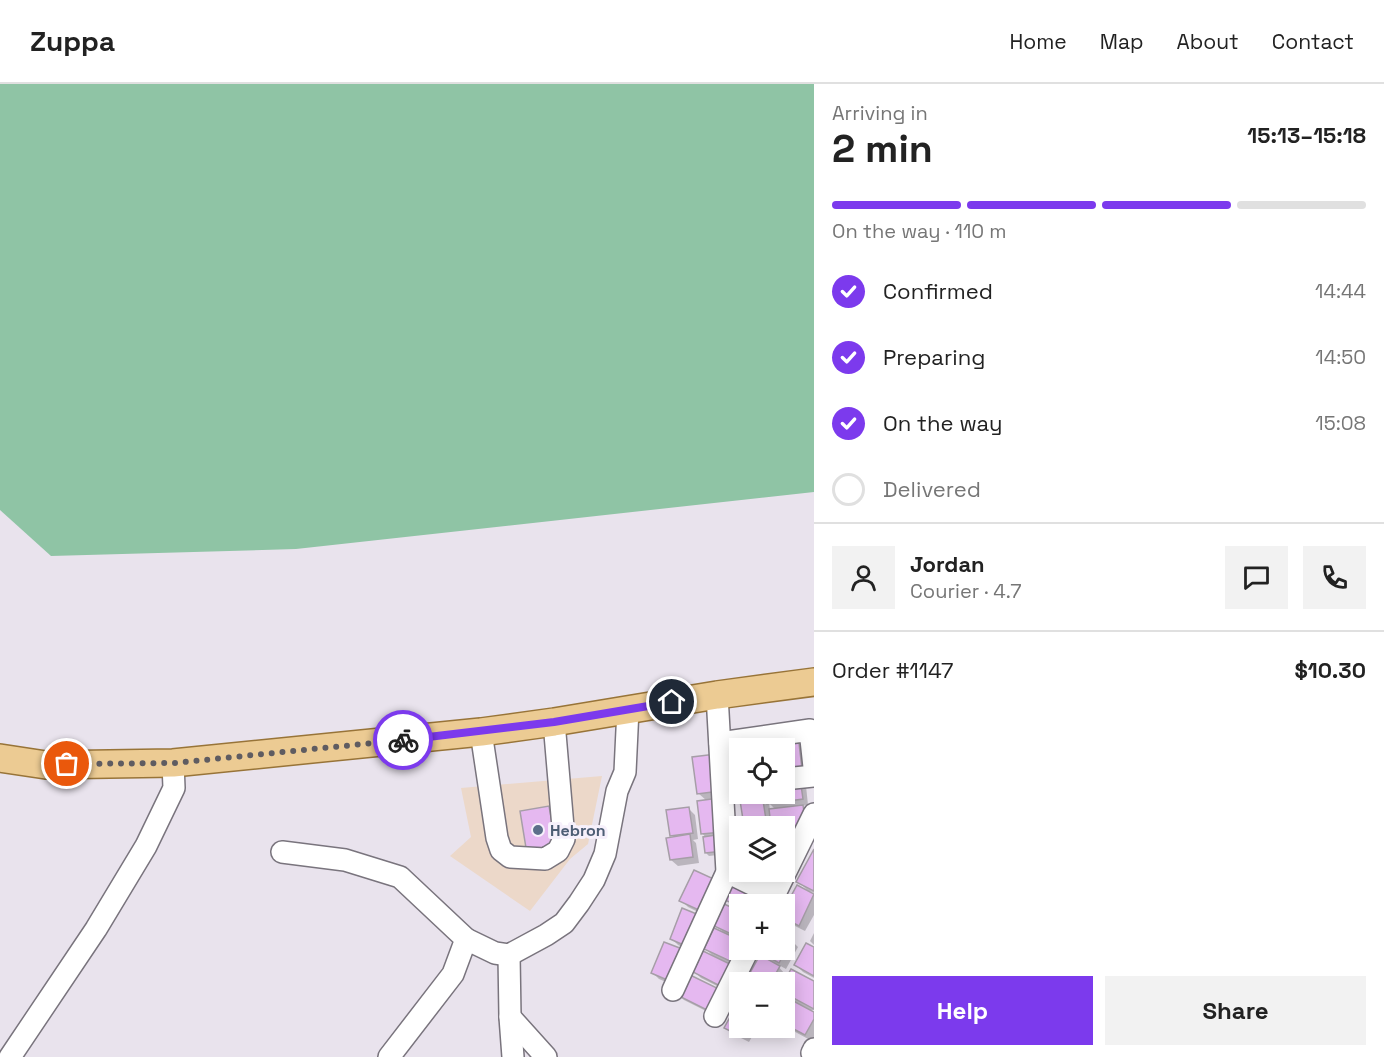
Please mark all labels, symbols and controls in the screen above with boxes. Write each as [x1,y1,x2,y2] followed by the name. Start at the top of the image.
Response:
[30,23,115,59] text: Zuppa
[1009,28,1067,55] text: Home
[1100,28,1144,55] text: Map
[1177,28,1239,55] text: About
[1272,28,1354,55] text: Contact
[832,100,928,126] text: Arriving in
[1247,121,1366,149] text: 15:13–15:18
[832,124,933,173] text: 2 min
[832,218,1006,244] text: On the way · 110 m
[832,275,865,308] icon: check
[883,277,993,305] text: Confirmed
[1315,278,1366,304] text: 14:44
[832,341,865,374] icon: check
[883,343,985,371] text: Preparing
[1315,344,1366,370] text: 14:50
[832,407,865,440] icon: check
[883,409,1002,437] text: On the way
[1315,410,1366,436] text: 15:08
[883,475,981,503] text: Delivered
[832,546,895,609] button: person
[1225,546,1288,609] button: chat
[1303,546,1366,609] button: phone
[910,550,985,578] text: Jordan
[910,578,1021,604] text: Courier · 4.7
[832,656,953,684] text: Order #1147
[1295,656,1366,684] text: $10.30
[646,676,697,727] pin
[655,685,688,718] icon: home
[373,710,433,770] courier
[387,724,420,757] icon: bike
[41,738,92,789] pin
[729,738,795,1038] map controls
[729,738,795,804] button: locate
[50,747,83,780] icon: bag
[729,816,795,882] button: layers
[550,820,606,841] place label: Hebron
[531,823,545,837] marker: Hebron
[729,894,795,960] button: +
[729,972,795,1038] button: −
[832,976,1093,1045] button: Help
[1105,976,1366,1045] button: Share

